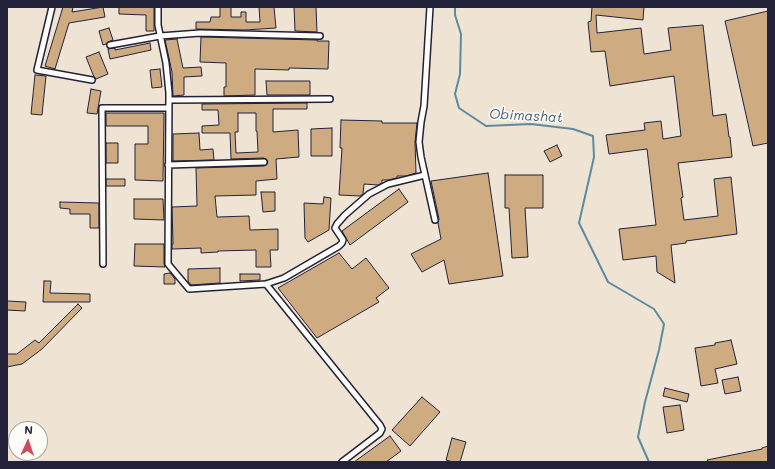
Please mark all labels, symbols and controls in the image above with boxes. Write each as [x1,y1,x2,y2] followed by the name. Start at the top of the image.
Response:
[489,106,563,126] water label: Obimashat
[8,421,48,461] north arrow
[24,422,33,437] text: N

